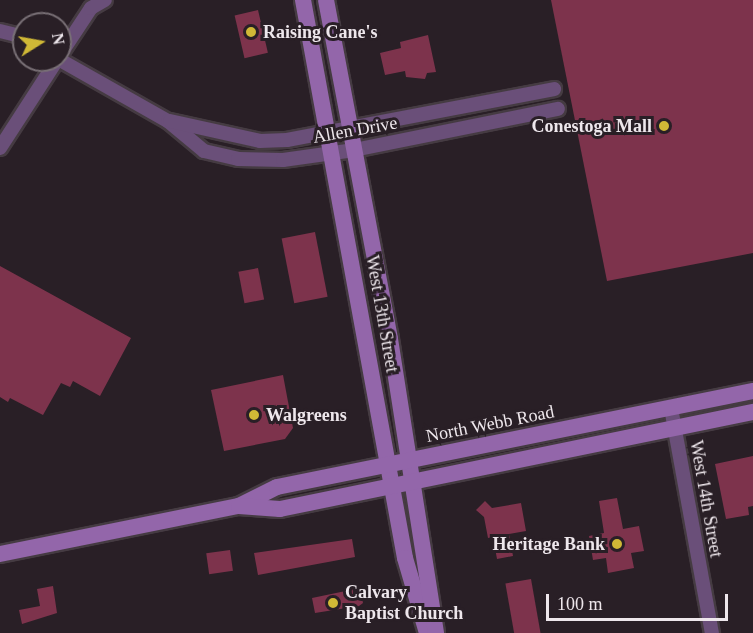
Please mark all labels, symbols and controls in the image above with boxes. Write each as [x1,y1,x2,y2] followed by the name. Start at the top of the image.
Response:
[12,12,72,72] north arrow
[263,21,378,43] place label: Raising Cane's
[244,25,258,39] marker: Raising Cane's
[49,32,68,46] text: N
[311,112,399,148] street label: Allen Drive
[532,115,652,137] place label: Conestoga Mall
[657,119,671,133] marker: Conestoga Mall
[361,254,403,374] street label: West 13th Street
[424,401,556,447] street label: North Webb Road
[266,404,347,426] place label: Walgreens
[247,408,261,422] marker: Walgreens
[685,439,727,559] street label: West 14th Street
[493,533,605,555] place label: Heritage Bank
[610,537,624,551] marker: Heritage Bank
[345,582,463,624] place label: Calvary Baptist Church
[549,582,730,620] scale bar
[557,594,603,614] text: 100 m
[326,596,340,610] marker: Calvary Baptist Church

